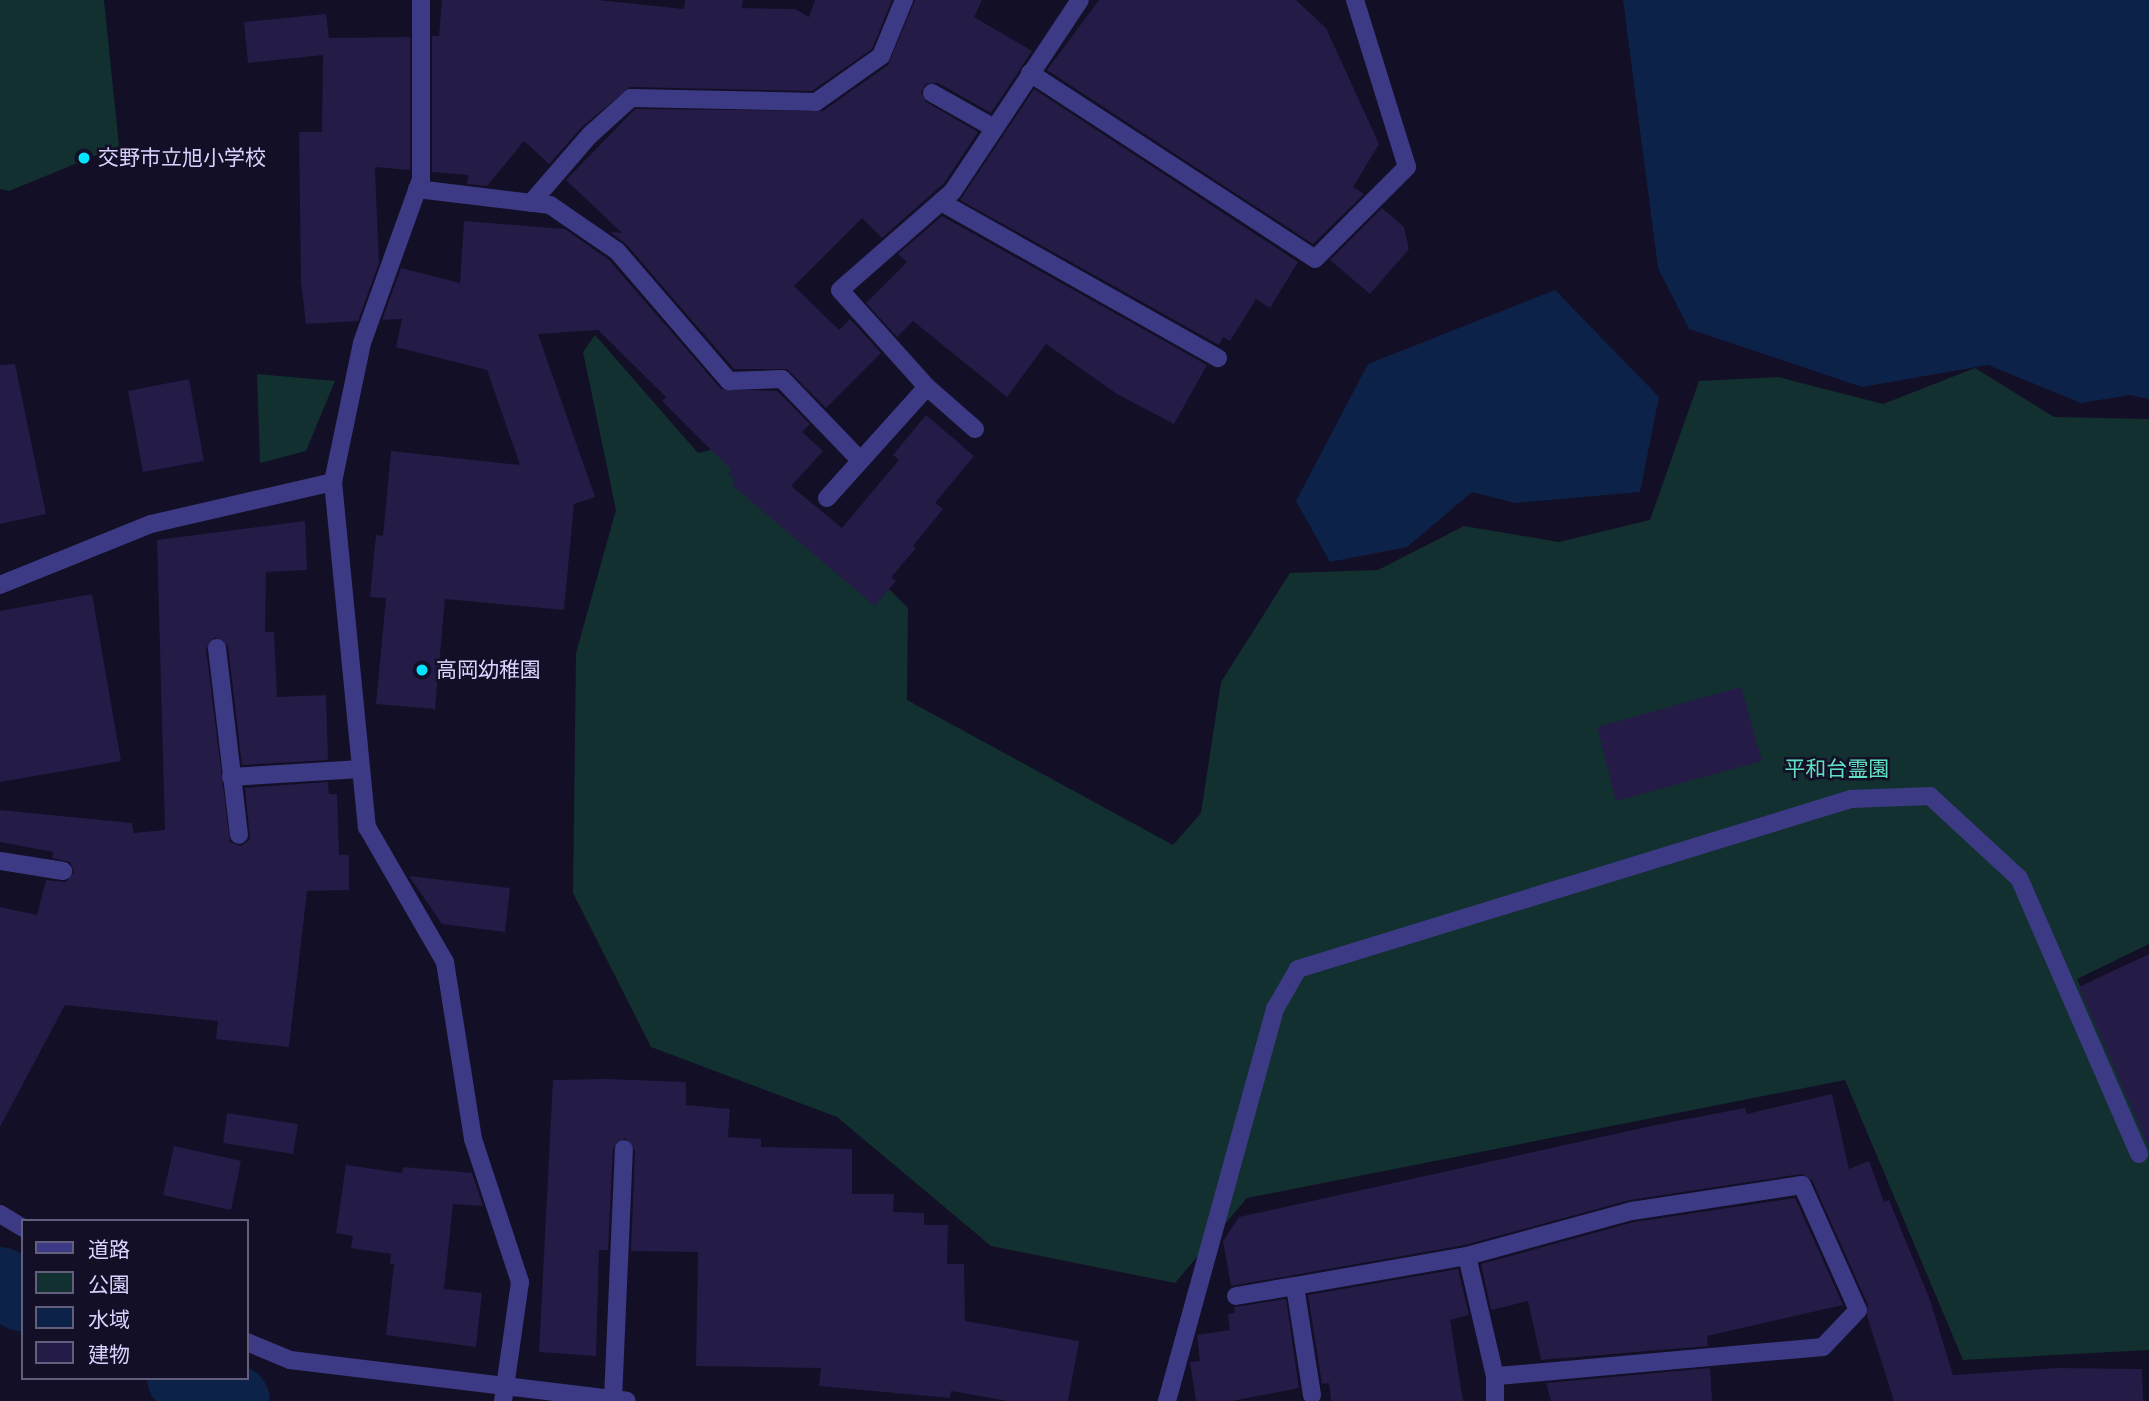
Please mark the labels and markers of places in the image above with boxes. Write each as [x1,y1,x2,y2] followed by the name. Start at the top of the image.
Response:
[98,145,266,171] place label: 交野市立旭小学校
[76,150,92,166] marker: 交野市立旭小学校
[436,657,541,683] place label: 高岡幼稚園
[414,662,430,678] marker: 高岡幼稚園

